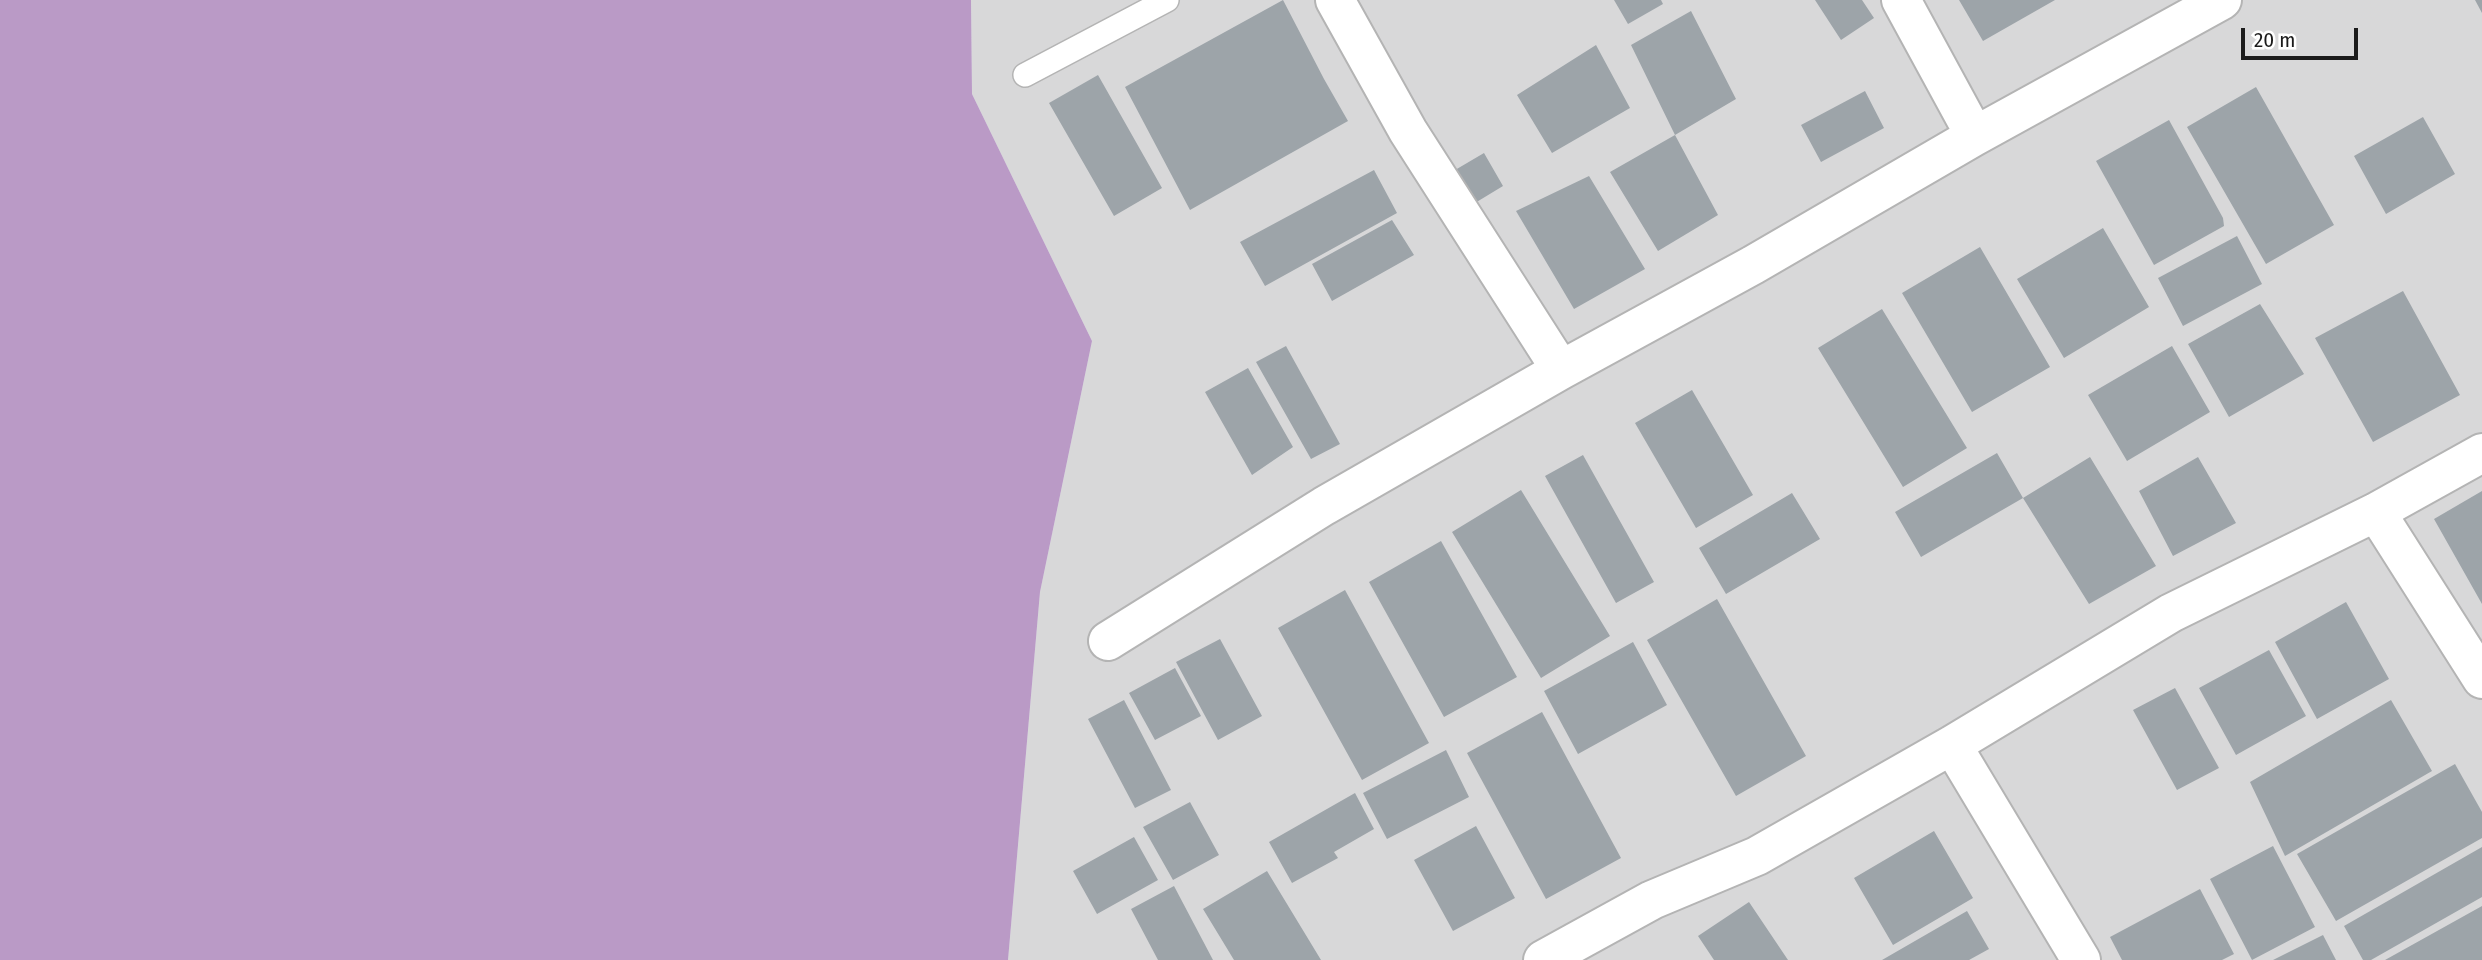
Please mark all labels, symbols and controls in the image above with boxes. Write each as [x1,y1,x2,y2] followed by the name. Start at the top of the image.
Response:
[2244,14,2361,58] scale bar
[2254,27,2295,53] text: 20 m

